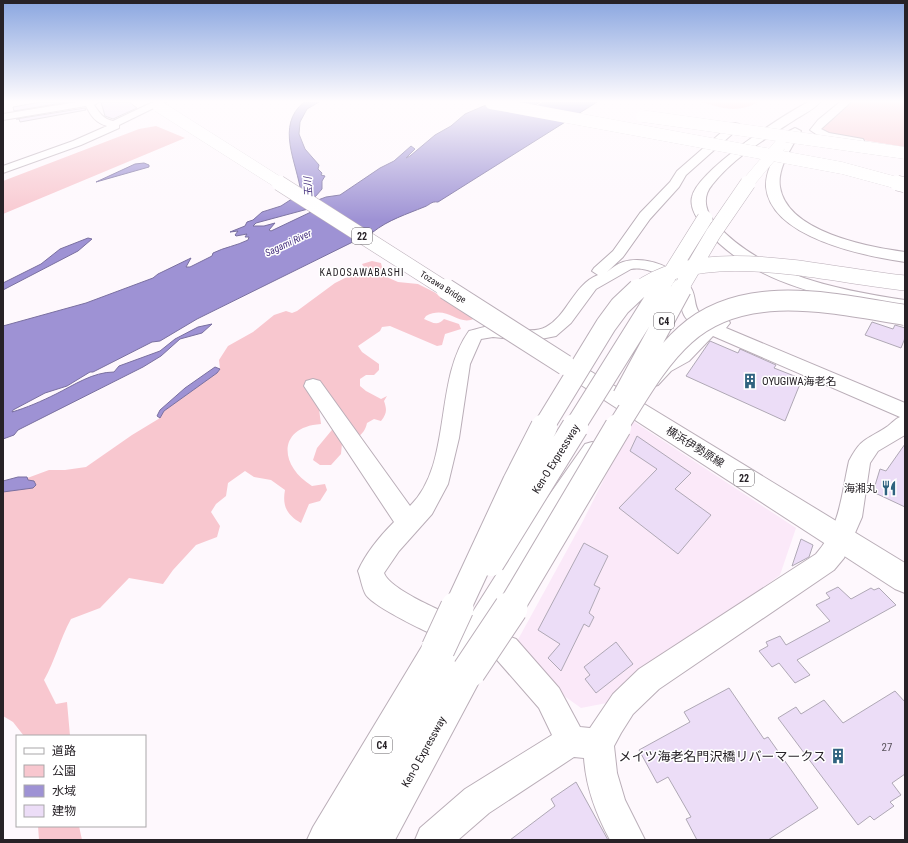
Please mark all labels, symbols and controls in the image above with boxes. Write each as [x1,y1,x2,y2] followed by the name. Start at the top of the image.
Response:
[302,176,314,197] water label: 玉川
[263,227,314,259] water label: Sagami River
[352,228,372,244] road number: 22
[320,267,404,278] district label: KADOSAWABASHI
[418,269,468,305] street label: Tozawa Bridge
[654,313,674,329] road number: C4
[741,372,759,390] building icon: OYUGIWA海老名
[762,375,837,388] place label: OYUGIWA海老名
[529,422,583,496] street label: Ken-O Expressway
[664,424,726,470] street label: 横浜伊勢原線
[734,470,754,486] road number: 22
[880,479,898,497] restaurant icon: 海湘丸
[844,482,877,495] place label: 海湘丸
[399,714,449,790] street label: Ken-O Expressway
[16,735,146,827] legend
[372,737,392,753] road number: C4
[882,741,892,754] house number: 27
[52,744,76,758] text: 道路
[829,747,847,765] building icon: メイツ海老名門沢橋リバーマークス
[618,749,826,764] place label: メイツ海老名門沢橋リバーマークス
[52,764,76,778] text: 公園
[52,784,76,798] text: 水域
[52,804,76,818] text: 建物

